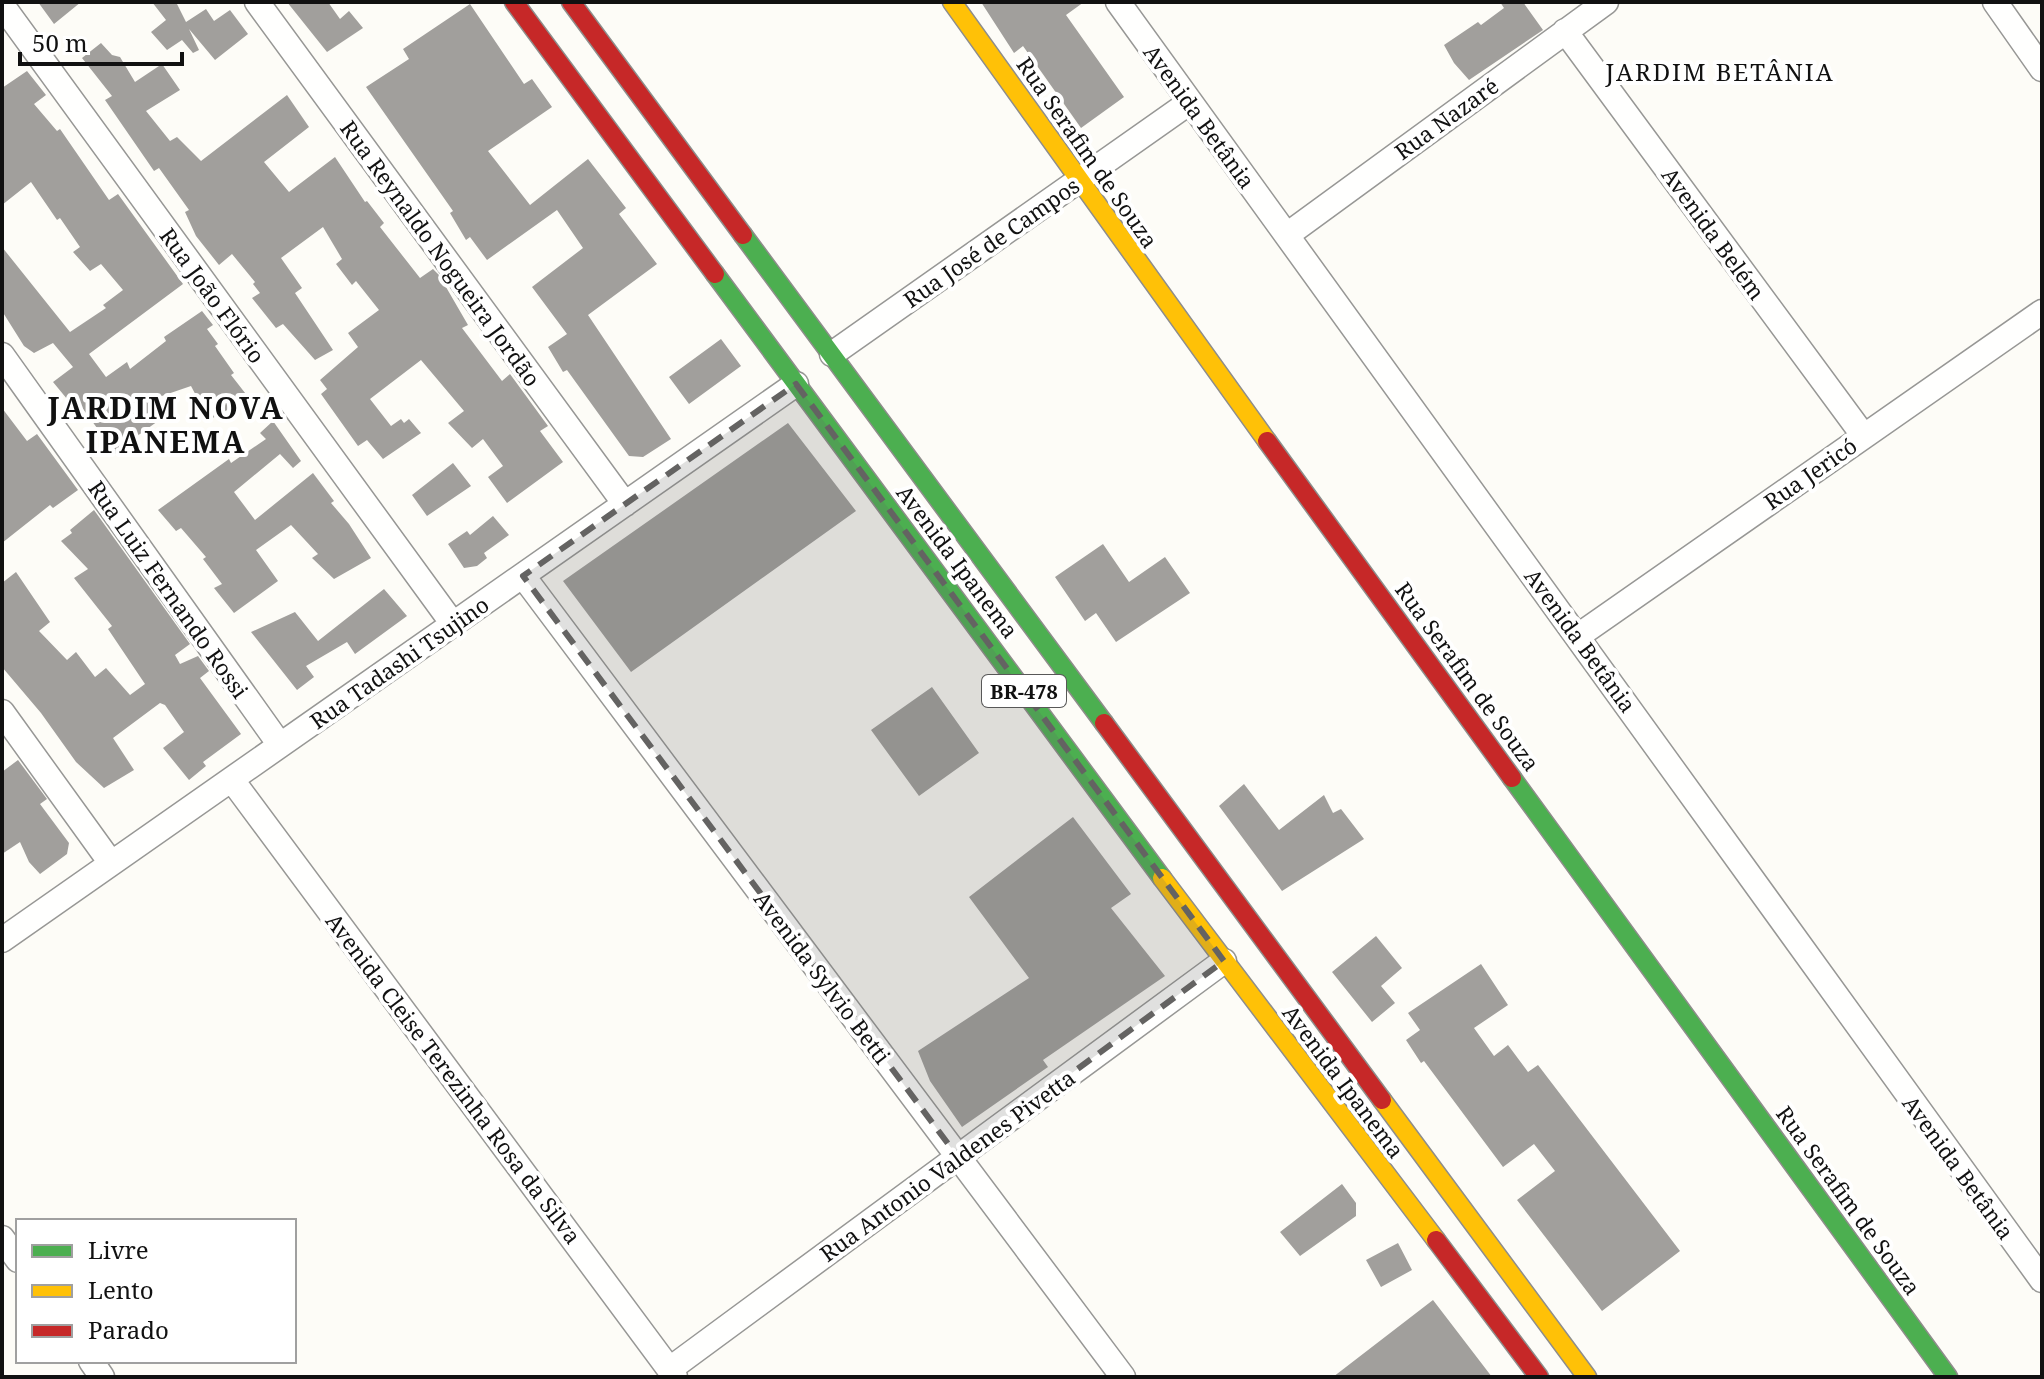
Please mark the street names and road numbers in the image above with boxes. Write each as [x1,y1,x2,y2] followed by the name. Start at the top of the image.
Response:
[1137,38,1263,194] street label: Avenida Betânia
[1011,50,1165,254] street label: Rua Serafim de Souza
[1388,70,1504,166] street label: Rua Nazaré
[334,114,548,392] street label: Rua Reynaldo Nogueira Jordão
[1656,161,1772,306] street label: Avenida Belém
[897,170,1085,314] street label: Rua José de Campos
[154,221,272,369] street label: Rua João Flório
[1758,430,1862,516] street label: Rua Jericó
[82,474,256,704] street label: Rua Luiz Fernando Rossi
[890,478,1026,644] street label: Avenida Ipanema
[1518,562,1644,718] street label: Avenida Betânia
[1389,575,1547,777] street label: Rua Serafim de Souza
[304,589,494,735] street label: Rua Tadashi Tsujino
[982,675,1066,707] road number: BR-478
[748,884,898,1070] street label: Avenida Sylvio Betti
[320,907,588,1249] street label: Avenida Cleise Terezinha Rosa da Silva
[1276,998,1412,1164] street label: Avenida Ipanema
[813,1062,1081,1268] street label: Rua Antonio Valdenes Pivetta
[1896,1089,2022,1245] street label: Avenida Betânia
[1770,1099,1928,1301] street label: Rua Serafim de Souza

